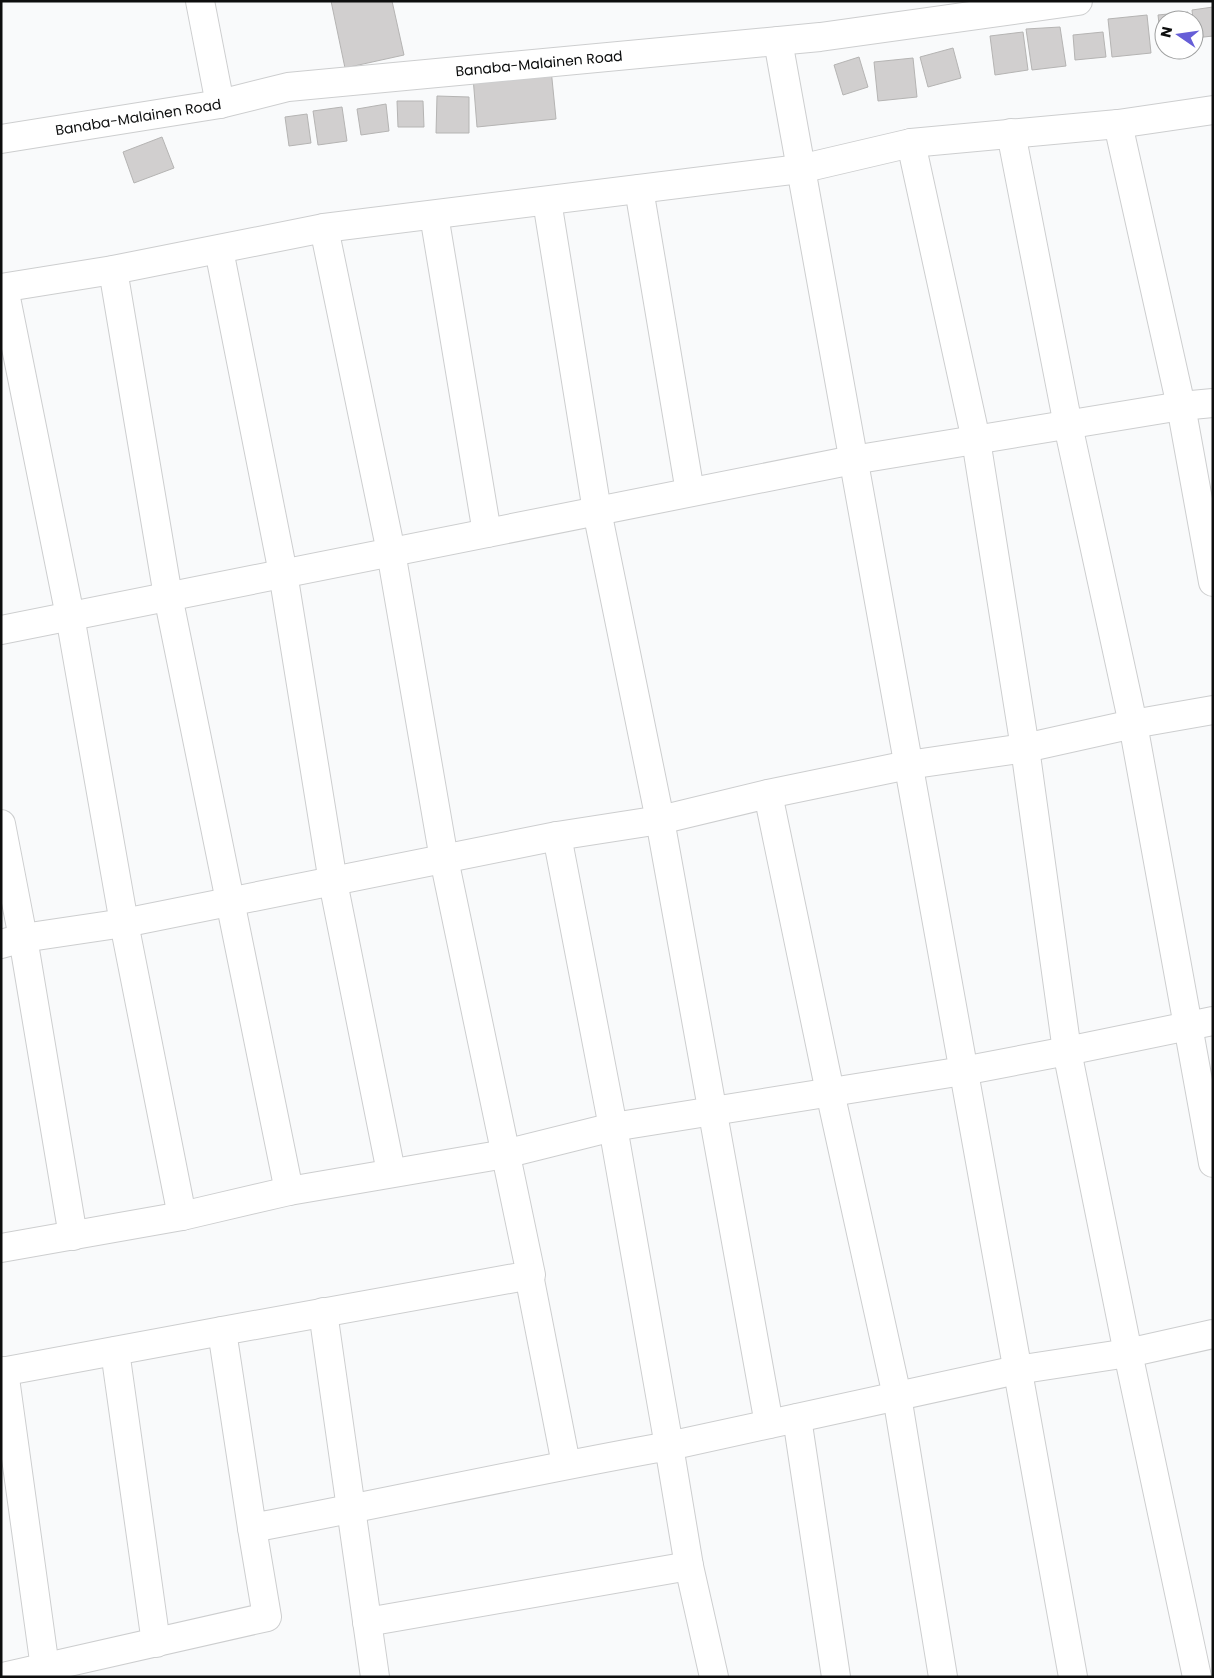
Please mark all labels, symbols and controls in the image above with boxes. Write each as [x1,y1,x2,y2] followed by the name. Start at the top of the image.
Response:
[1154,10,1204,60] north arrow
[1155,25,1177,39] text: N
[455,46,624,81] street label: Banaba-Malainen Road
[54,94,223,140] street label: Banaba-Malainen Road

